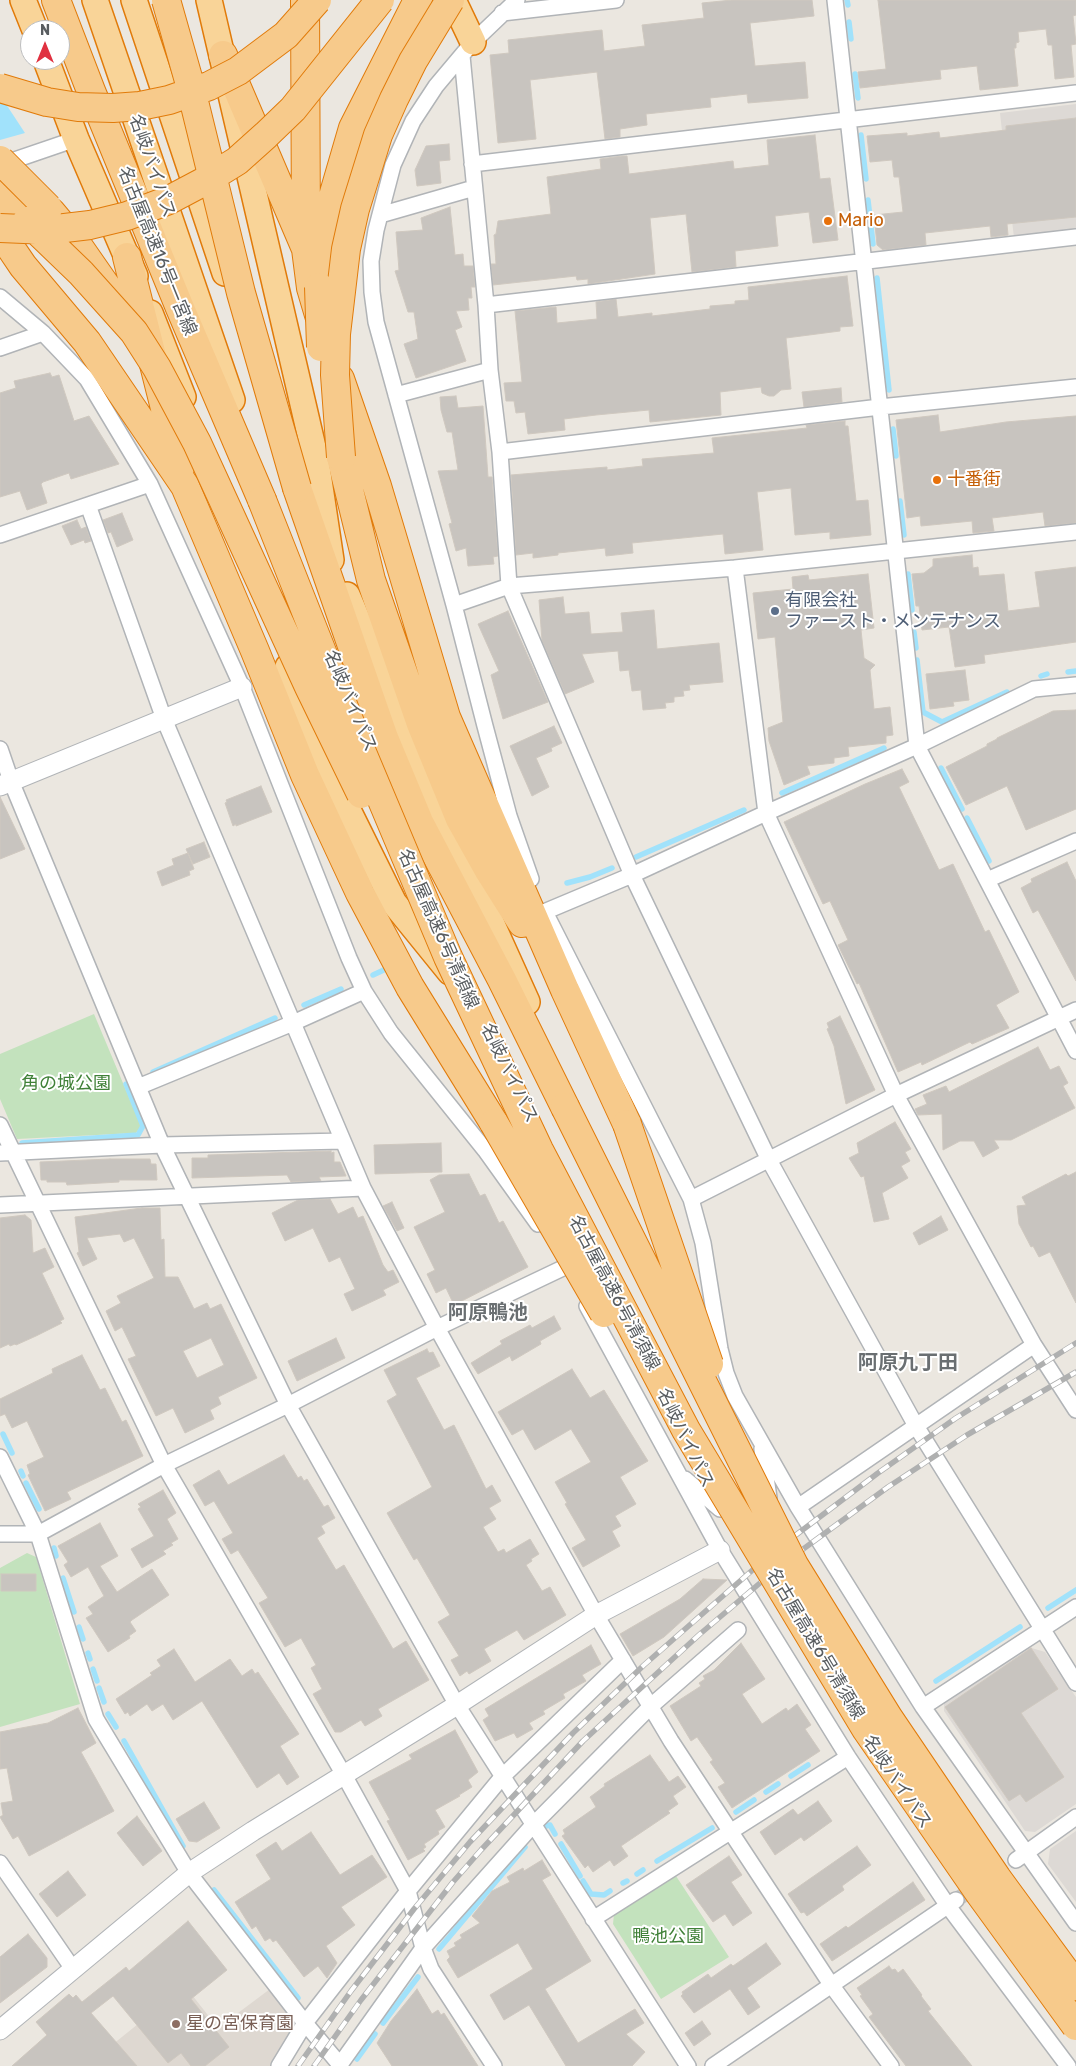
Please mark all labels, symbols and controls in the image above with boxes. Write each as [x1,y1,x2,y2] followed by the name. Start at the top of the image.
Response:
[20,20,70,70] north arrow
[40,22,50,39] text: N
[124,111,180,221] street label: 名岐バイパス
[113,163,201,339] street label: 名古屋高速16号一宮線
[838,210,884,232] place label: Mario
[822,215,834,227] marker: Mario
[947,469,1001,491] place label: 十番街
[931,474,943,486] marker: 十番街
[785,590,1001,632] place label: 有限会社 ファースト・メンテナンス
[769,605,781,617] marker: 有限会社 ファースト・メンテナンス
[319,647,381,755] street label: 名岐バイパス
[393,846,483,1012] street label: 名古屋高速6号清須線
[476,1020,542,1126] street label: 名岐バイパス
[21,1073,111,1095] park label: 角の城公園
[564,1212,664,1374] street label: 名古屋高速6号清須線
[448,1301,528,1325] district label: 阿原鴨池
[858,1351,958,1375] district label: 阿原九丁田
[652,1385,718,1491] street label: 名岐バイパス
[761,1564,869,1724] street label: 名古屋高速6号清須線
[858,1731,936,1833] street label: 名岐バイパス
[632,1926,704,1948] park label: 鴨池公園
[186,2013,294,2035] place label: 星の宮保育園
[170,2018,182,2030] marker: 星の宮保育園

